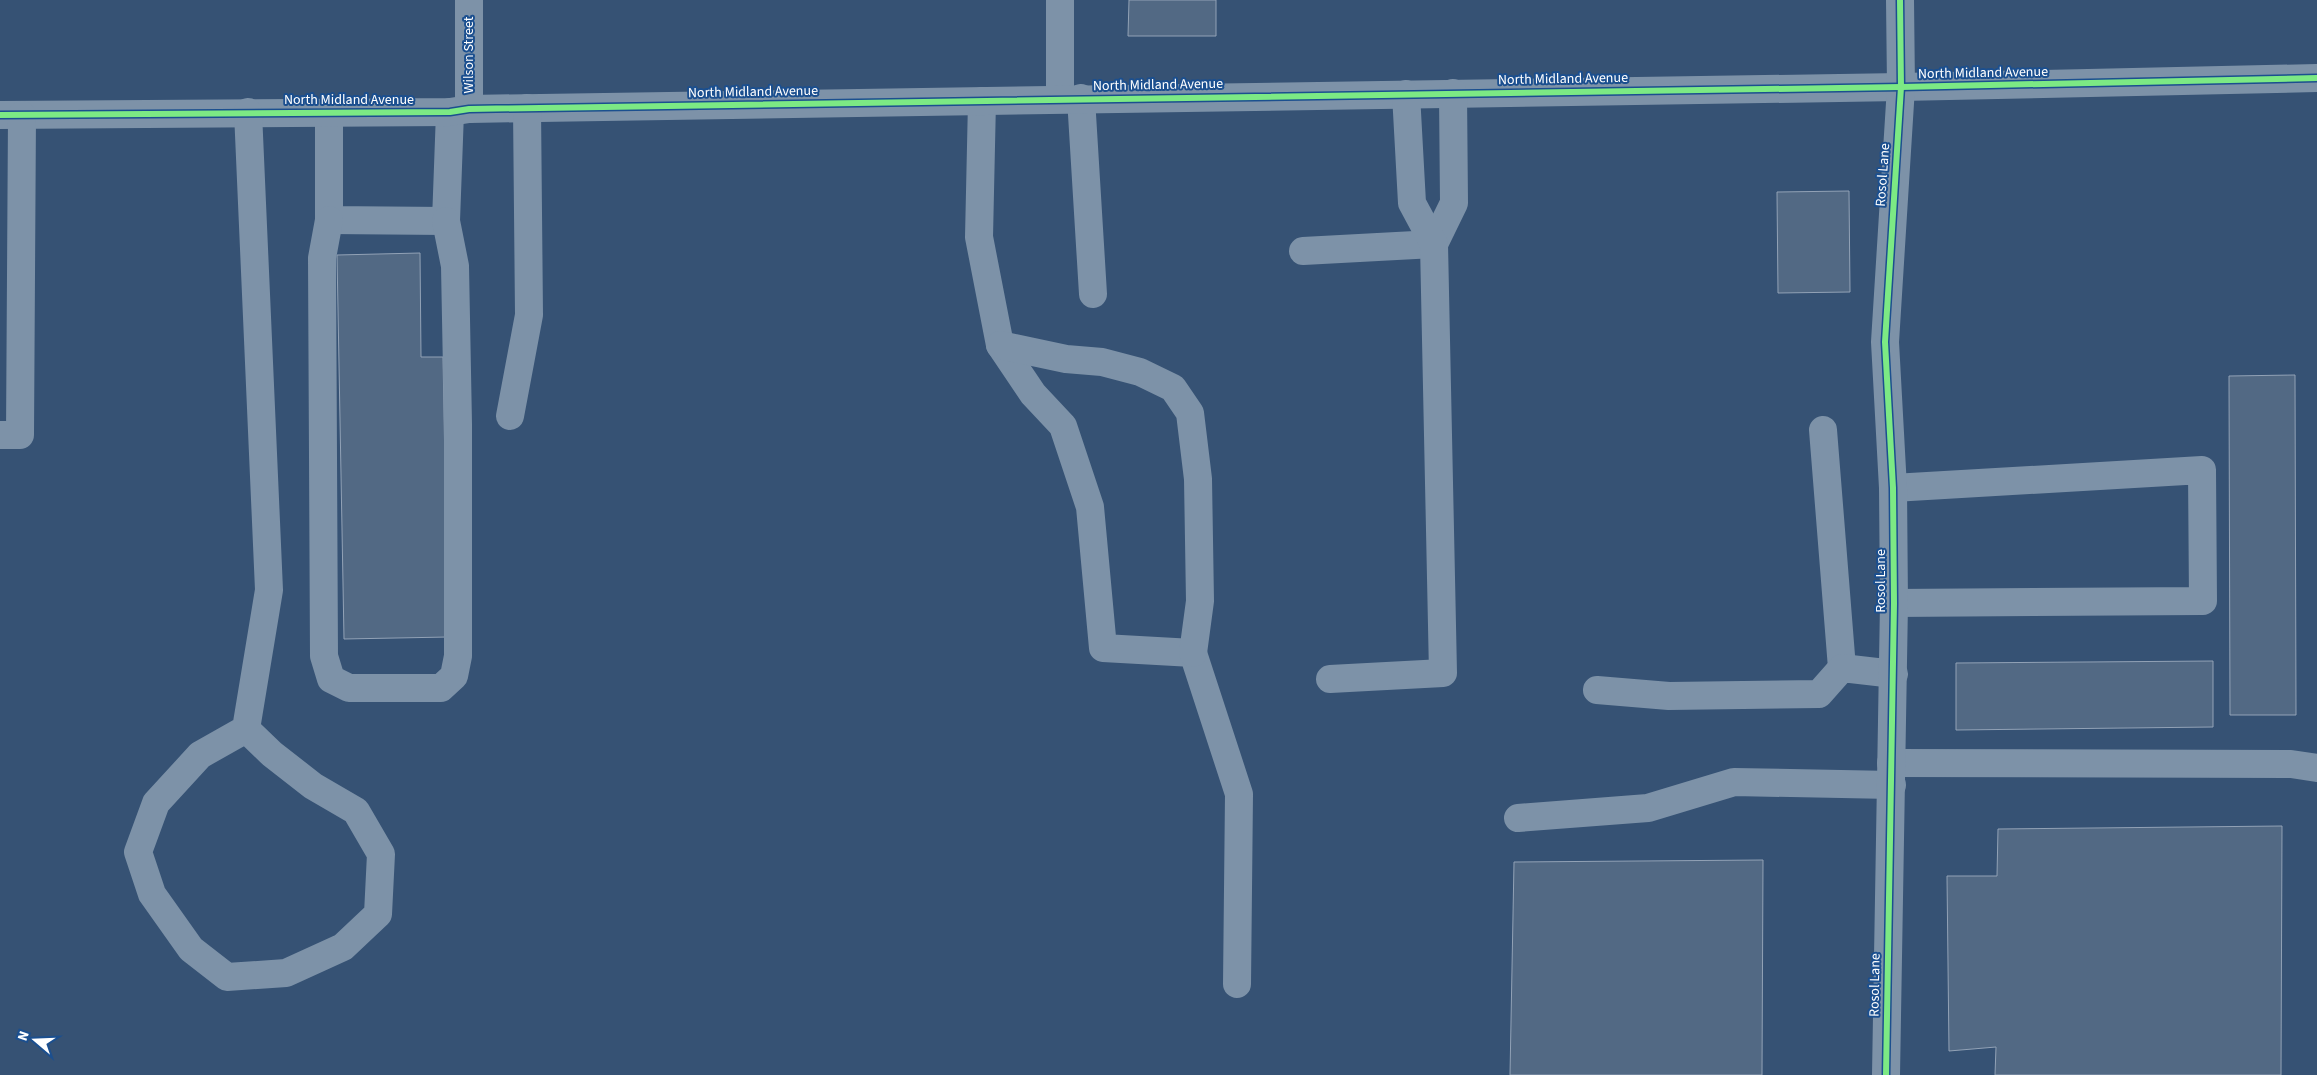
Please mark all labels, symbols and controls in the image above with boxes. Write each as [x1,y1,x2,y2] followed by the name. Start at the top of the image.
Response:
[459,16,479,94] street label: Wilson Street
[1918,62,2048,84] street label: North Midland Avenue
[1498,68,1628,90] street label: North Midland Avenue
[1093,74,1223,96] street label: North Midland Avenue
[688,81,818,103] street label: North Midland Avenue
[284,90,414,110] street label: North Midland Avenue
[1871,142,1895,207] street label: Rosol Lane
[1871,549,1891,613] street label: Rosol Lane
[1864,953,1886,1017] street label: Rosol Lane
[10,1015,60,1065] north arrow
[13,1028,35,1044] text: N

